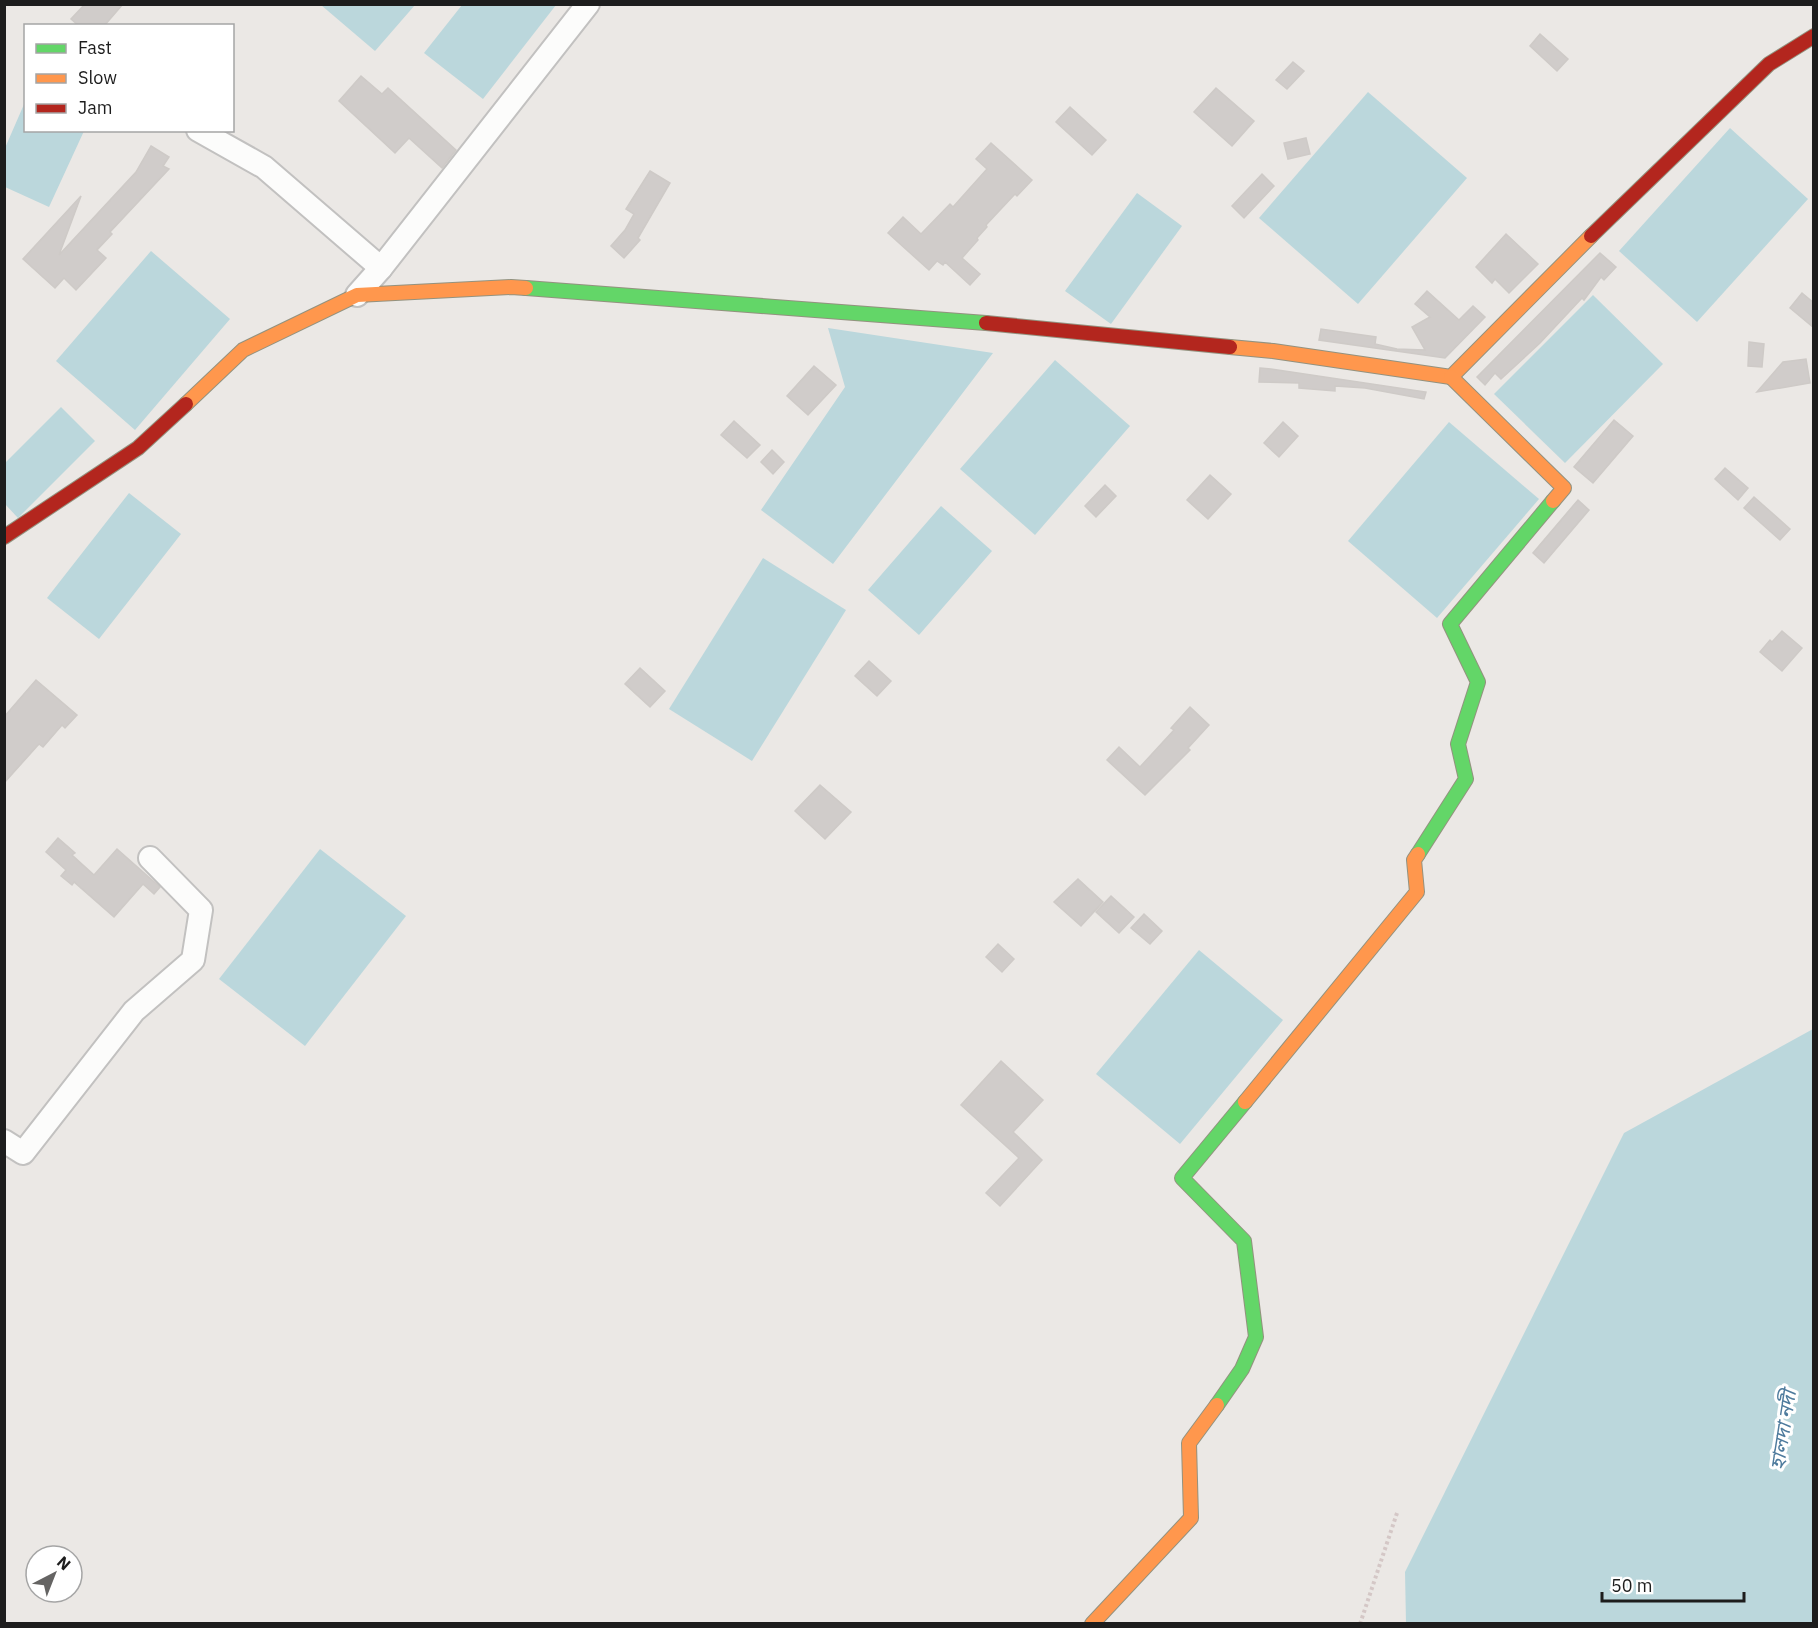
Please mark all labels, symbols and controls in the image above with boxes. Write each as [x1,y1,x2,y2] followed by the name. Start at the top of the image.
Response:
[24,24,234,132] legend
[78,36,112,59] text: Fast
[78,66,117,89] text: Slow
[78,96,113,119] text: Jam
[1763,1385,1803,1472] water label: হালদা নদী
[24,1544,84,1604] north arrow
[53,1552,75,1574] text: N
[1602,1565,1744,1603] scale bar
[1611,1574,1653,1597] text: 50 m

